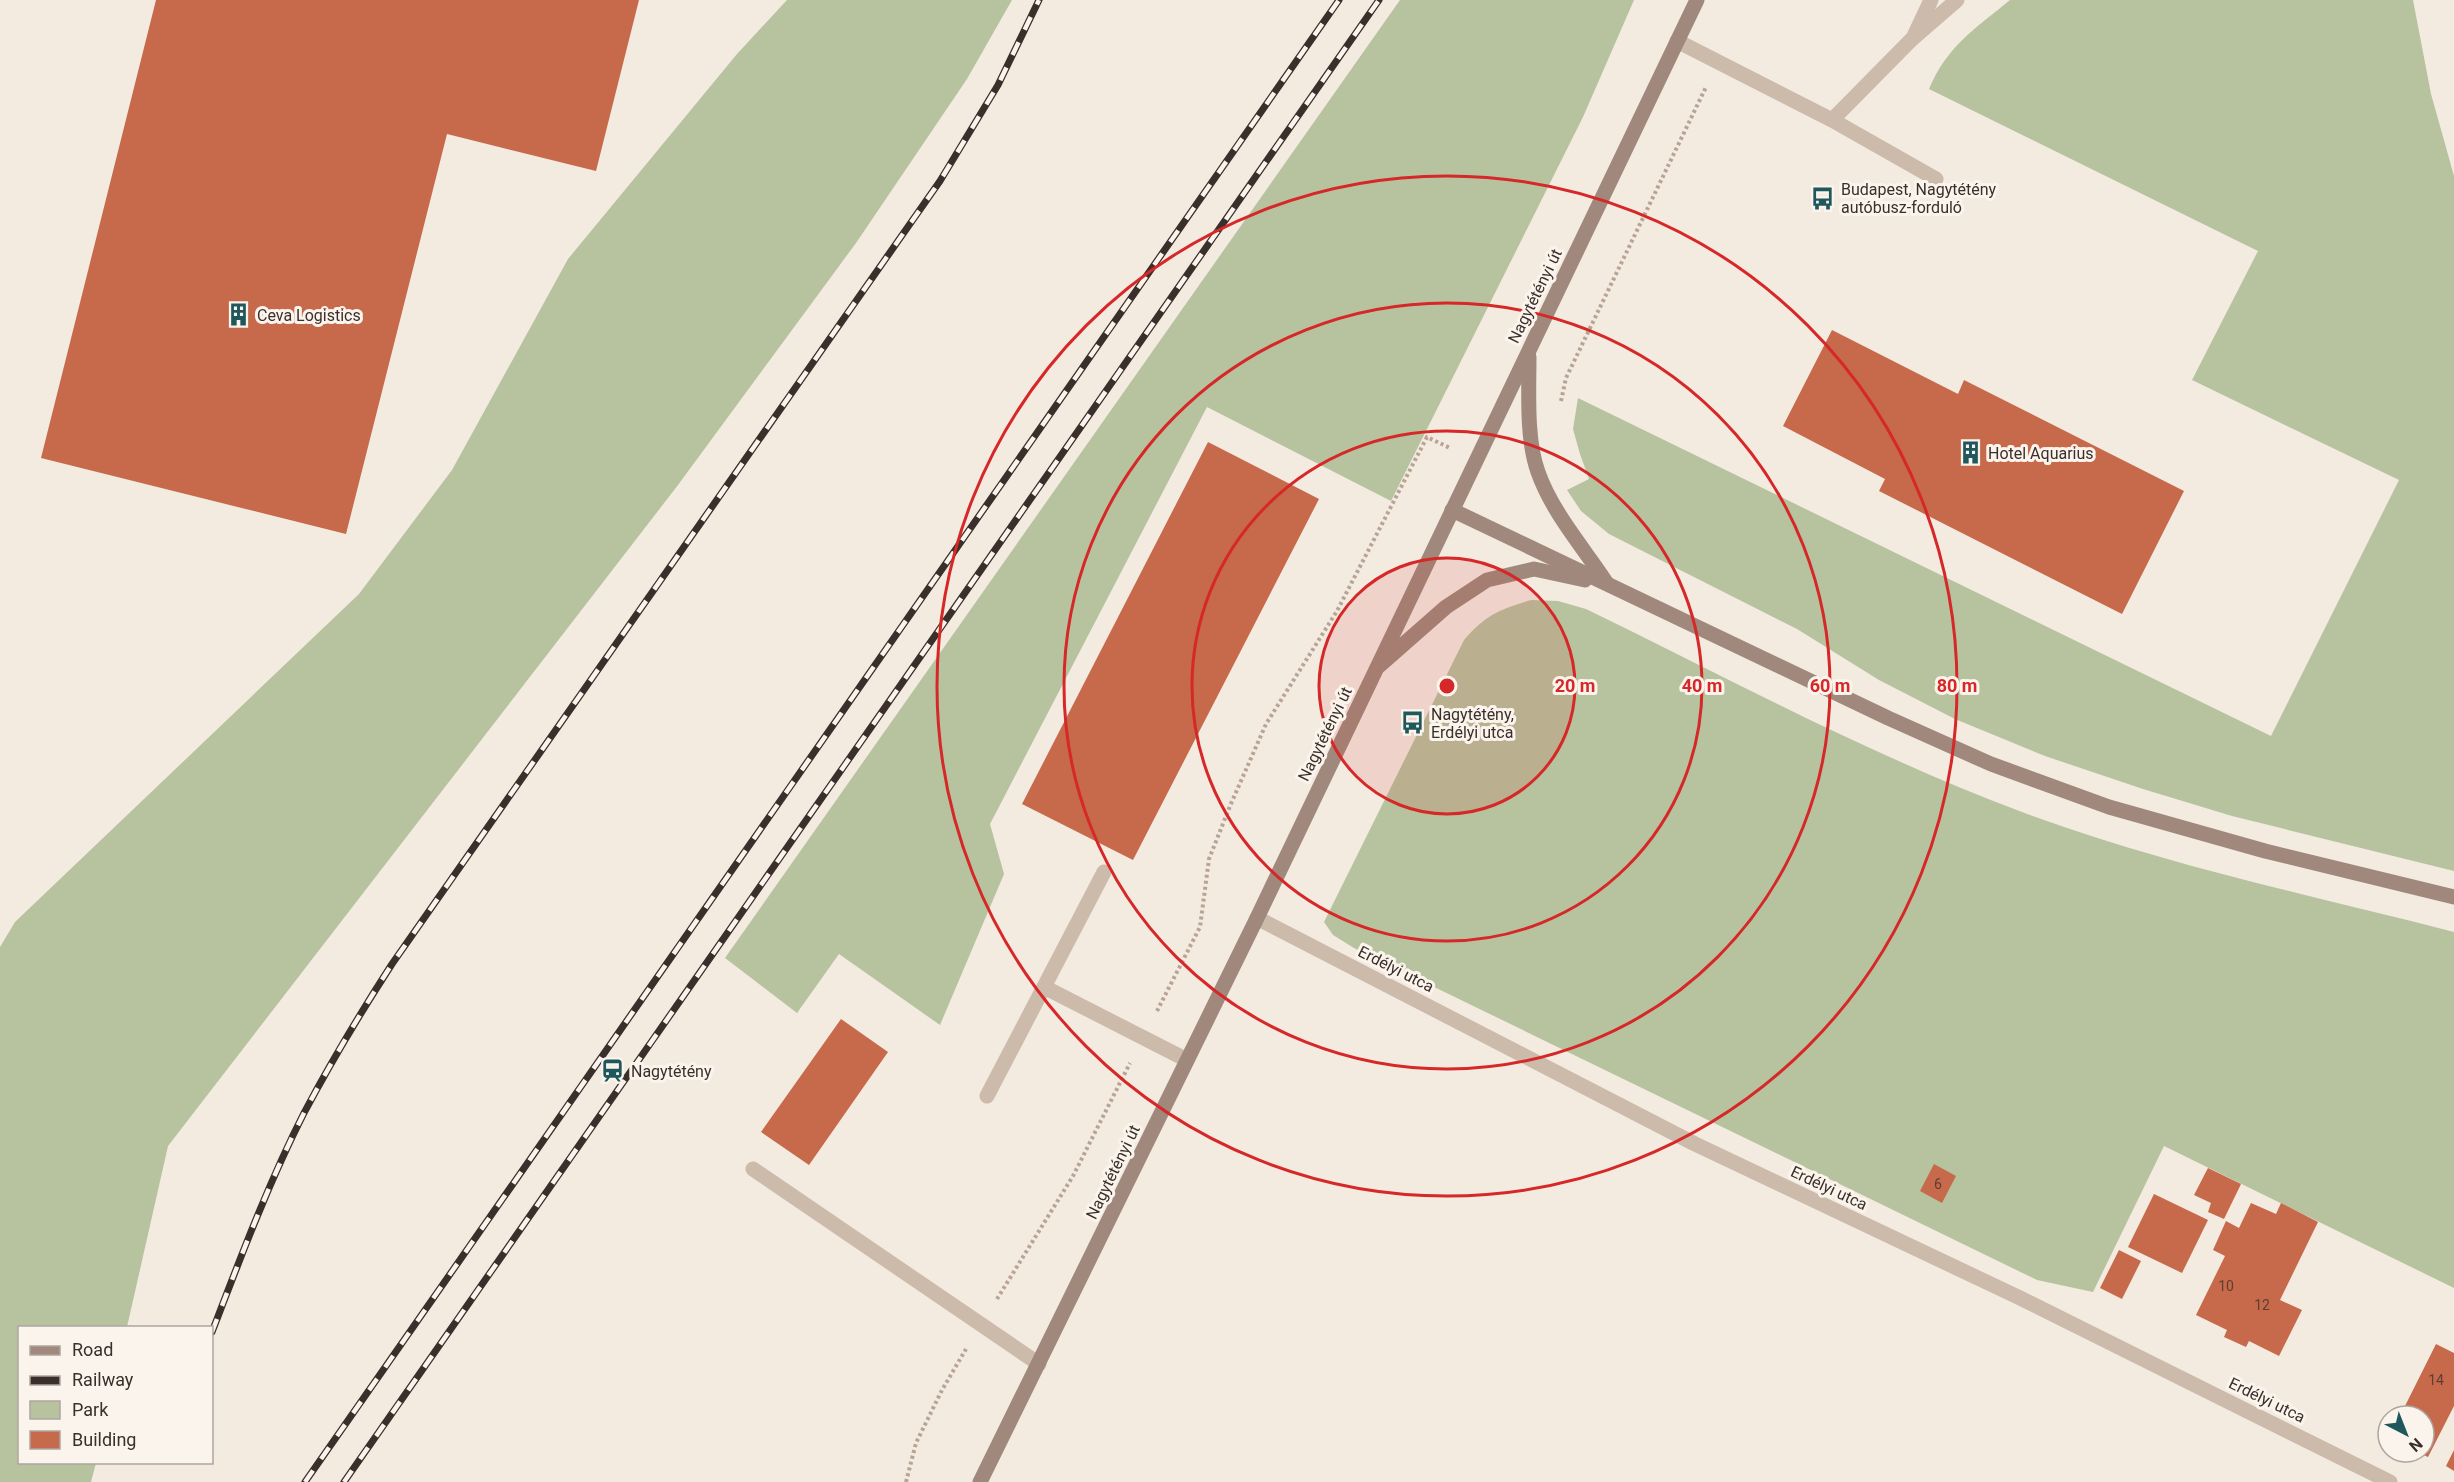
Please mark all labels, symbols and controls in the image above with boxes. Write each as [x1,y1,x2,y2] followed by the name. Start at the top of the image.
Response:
[1841,180,1997,217] place label: Budapest, Nagytétény autóbusz-forduló
[1810,185,1836,211] bus stop icon: Budapest, Nagytétény autóbusz-forduló
[1504,246,1566,346] street label: Nagytétényi út
[226,302,252,328] building icon: Ceva Logistics
[257,306,361,325] place label: Ceva Logistics
[1957,440,1983,466] building icon: Hotel Aquarius
[1988,444,2094,463] place label: Hotel Aquarius
[1555,675,1595,696] text: 20 m
[1682,675,1722,696] text: 40 m
[1810,675,1850,696] text: 60 m
[1937,675,1977,696] text: 80 m
[1437,676,1457,696] centre of rings
[1294,684,1356,784] street label: Nagytétényi út
[1431,705,1514,742] place label: Nagytétény, Erdélyi utca
[1400,710,1426,736] bus stop icon: Nagytétény, Erdélyi utca
[1355,942,1437,996] street label: Erdélyi utca
[600,1058,626,1084] station icon: Nagytétény
[631,1062,712,1081] place label: Nagytétény
[1082,1122,1144,1222] street label: Nagytétényi út
[1788,1162,1870,1214] street label: Erdélyi utca
[1934,1176,1942,1192] house number: 6
[2218,1278,2234,1294] house number: 10
[2254,1297,2270,1313] house number: 12
[18,1326,213,1464] legend
[72,1339,113,1360] text: Road
[72,1369,134,1390] text: Railway
[2428,1372,2444,1388] house number: 14
[2226,1373,2308,1427] street label: Erdélyi utca
[72,1399,109,1420] text: Park
[2376,1404,2436,1464] north arrow
[72,1429,136,1450] text: Building
[2405,1434,2426,1456] text: N

